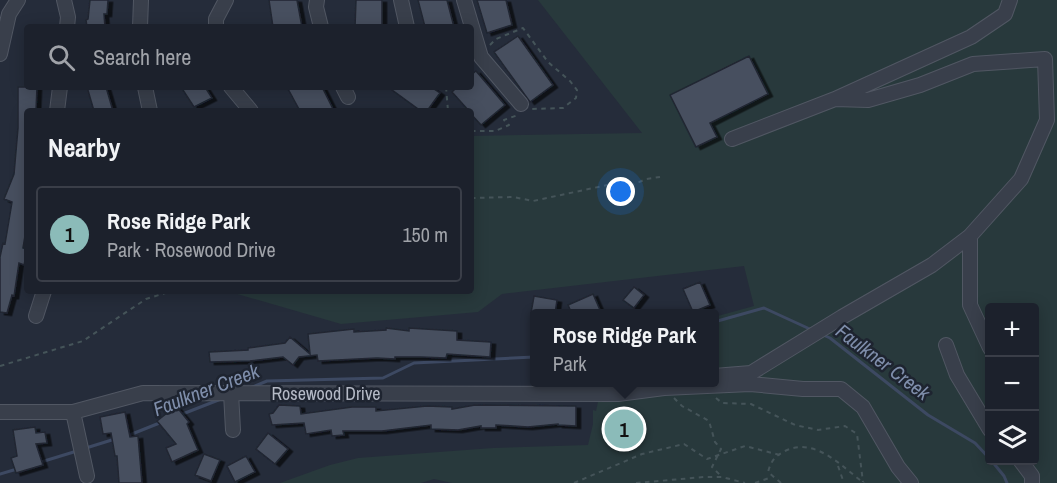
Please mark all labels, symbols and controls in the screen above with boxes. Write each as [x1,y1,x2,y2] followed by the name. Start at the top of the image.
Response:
[24,24,474,90] search box
[45,41,78,74] icon: search
[93,42,191,72] text: Search here
[48,130,120,165] text: Nearby
[606,177,635,206] your location
[107,206,250,236] text: Rose Ridge Park
[65,221,74,248] text: 1
[402,221,448,248] text: 150 m
[107,236,276,263] text: Park · Rosewood Drive
[985,303,1039,465] map controls
[985,303,1039,357] button: +
[530,309,719,387] popup
[831,317,937,406] water label: Faulkner Creek
[553,320,696,350] text: Rose Ridge Park
[553,350,587,377] text: Park
[149,357,263,422] water label: Faulkner Creek
[985,357,1039,411] button: −
[271,381,381,406] street label: Rosewood Drive
[604,406,644,452] pin: 1
[985,411,1039,465] button: layers

